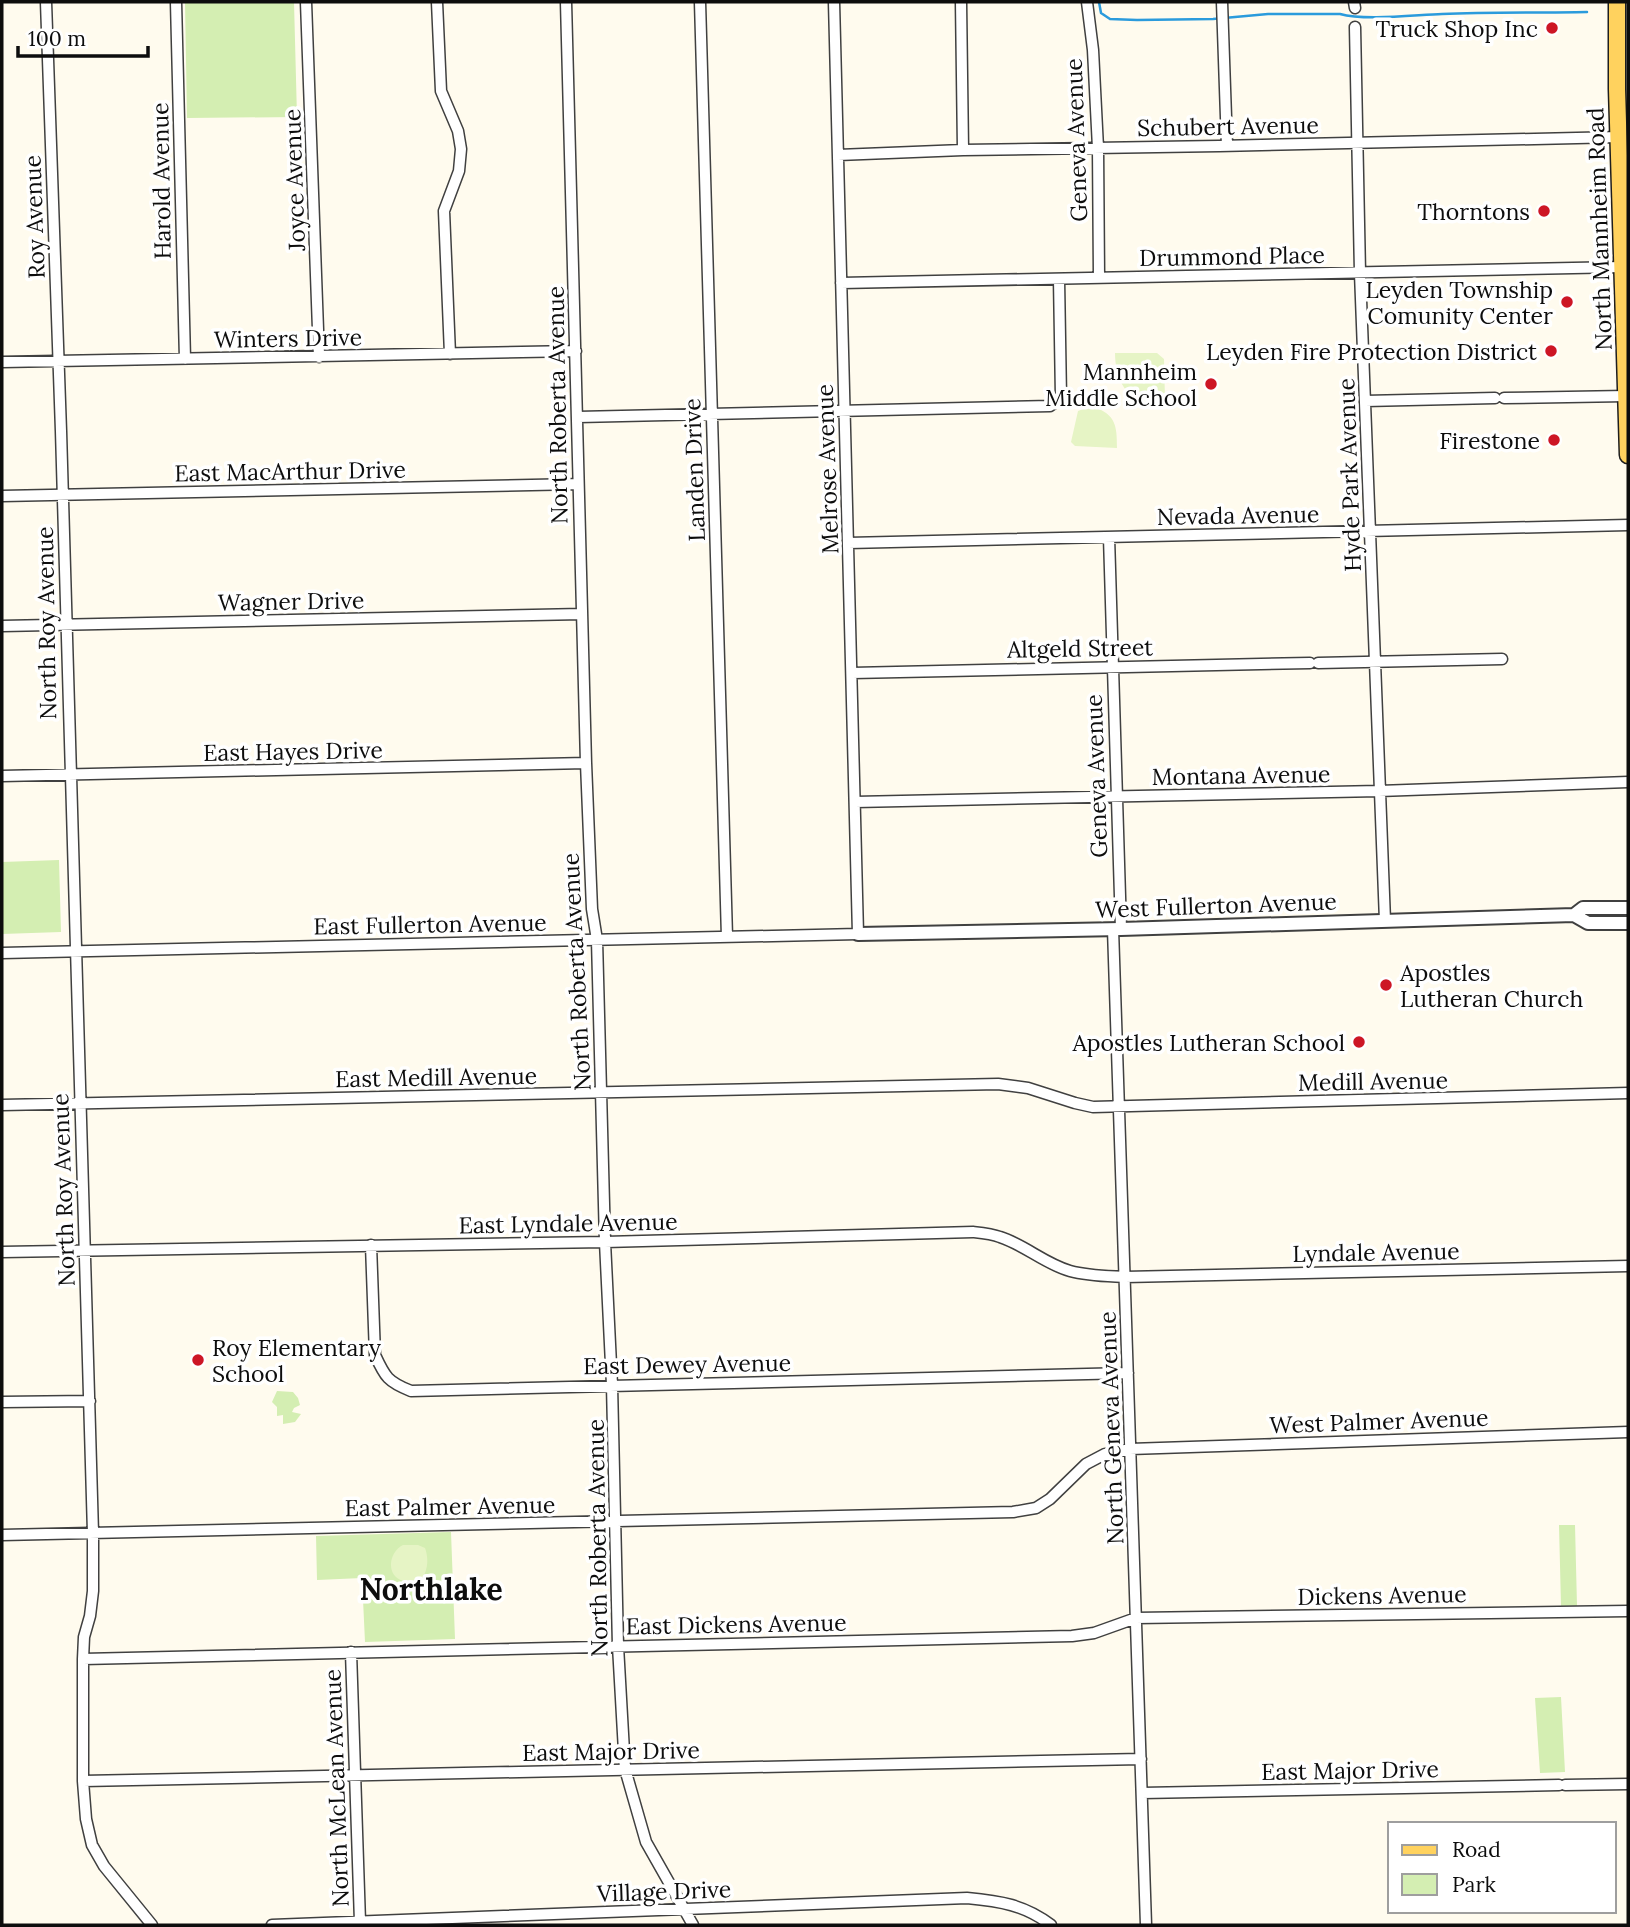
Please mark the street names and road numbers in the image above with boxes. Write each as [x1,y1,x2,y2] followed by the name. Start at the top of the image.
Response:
[1059,58,1093,222] street label: Geneva Avenue
[145,102,177,260] street label: Harold Avenue
[1580,107,1618,351] street label: North Mannheim Road
[277,108,311,253] street label: Joyce Avenue
[1137,110,1319,142] street label: Schubert Avenue
[17,155,51,279] street label: Roy Avenue
[1139,240,1325,272] street label: Drummond Place
[540,286,574,524] street label: North Roberta Avenue
[214,322,362,354] street label: Winters Drive
[1331,378,1367,572] street label: Hyde Park Avenue
[810,383,844,555] street label: Melrose Avenue
[677,398,711,542] street label: Landen Drive
[174,454,406,488] street label: East MacArthur Drive
[1156,499,1320,531] street label: Nevada Avenue
[30,526,62,720] street label: North Roy Avenue
[217,585,365,617] street label: Wagner Drive
[1006,632,1153,664] street label: Altgeld Street
[1079,694,1113,858] street label: Geneva Avenue
[203,735,383,767] street label: East Hayes Drive
[1151,759,1331,791] street label: Montana Avenue
[555,852,597,1092] street label: North Roberta Avenue
[1095,886,1337,924] street label: West Fullerton Avenue
[313,907,547,941] street label: East Fullerton Avenue
[335,1061,537,1093] street label: East Medill Avenue
[1298,1065,1448,1097] street label: Medill Avenue
[45,1093,81,1287] street label: North Roy Avenue
[458,1207,678,1239] street label: East Lyndale Avenue
[1292,1236,1460,1268] street label: Lyndale Avenue
[1092,1311,1130,1545] street label: North Geneva Avenue
[583,1348,791,1380] street label: East Dewey Avenue
[1269,1403,1489,1439] street label: West Palmer Avenue
[580,1419,614,1657] street label: North Roberta Avenue
[344,1490,556,1522] street label: East Palmer Avenue
[1297,1579,1467,1611] street label: Dickens Avenue
[625,1608,847,1640] street label: East Dickens Avenue
[317,1669,355,1907] street label: North McLean Avenue
[522,1735,700,1767] street label: East Major Drive
[1261,1754,1439,1786] street label: East Major Drive
[595,1874,732,1908] street label: Village Drive

